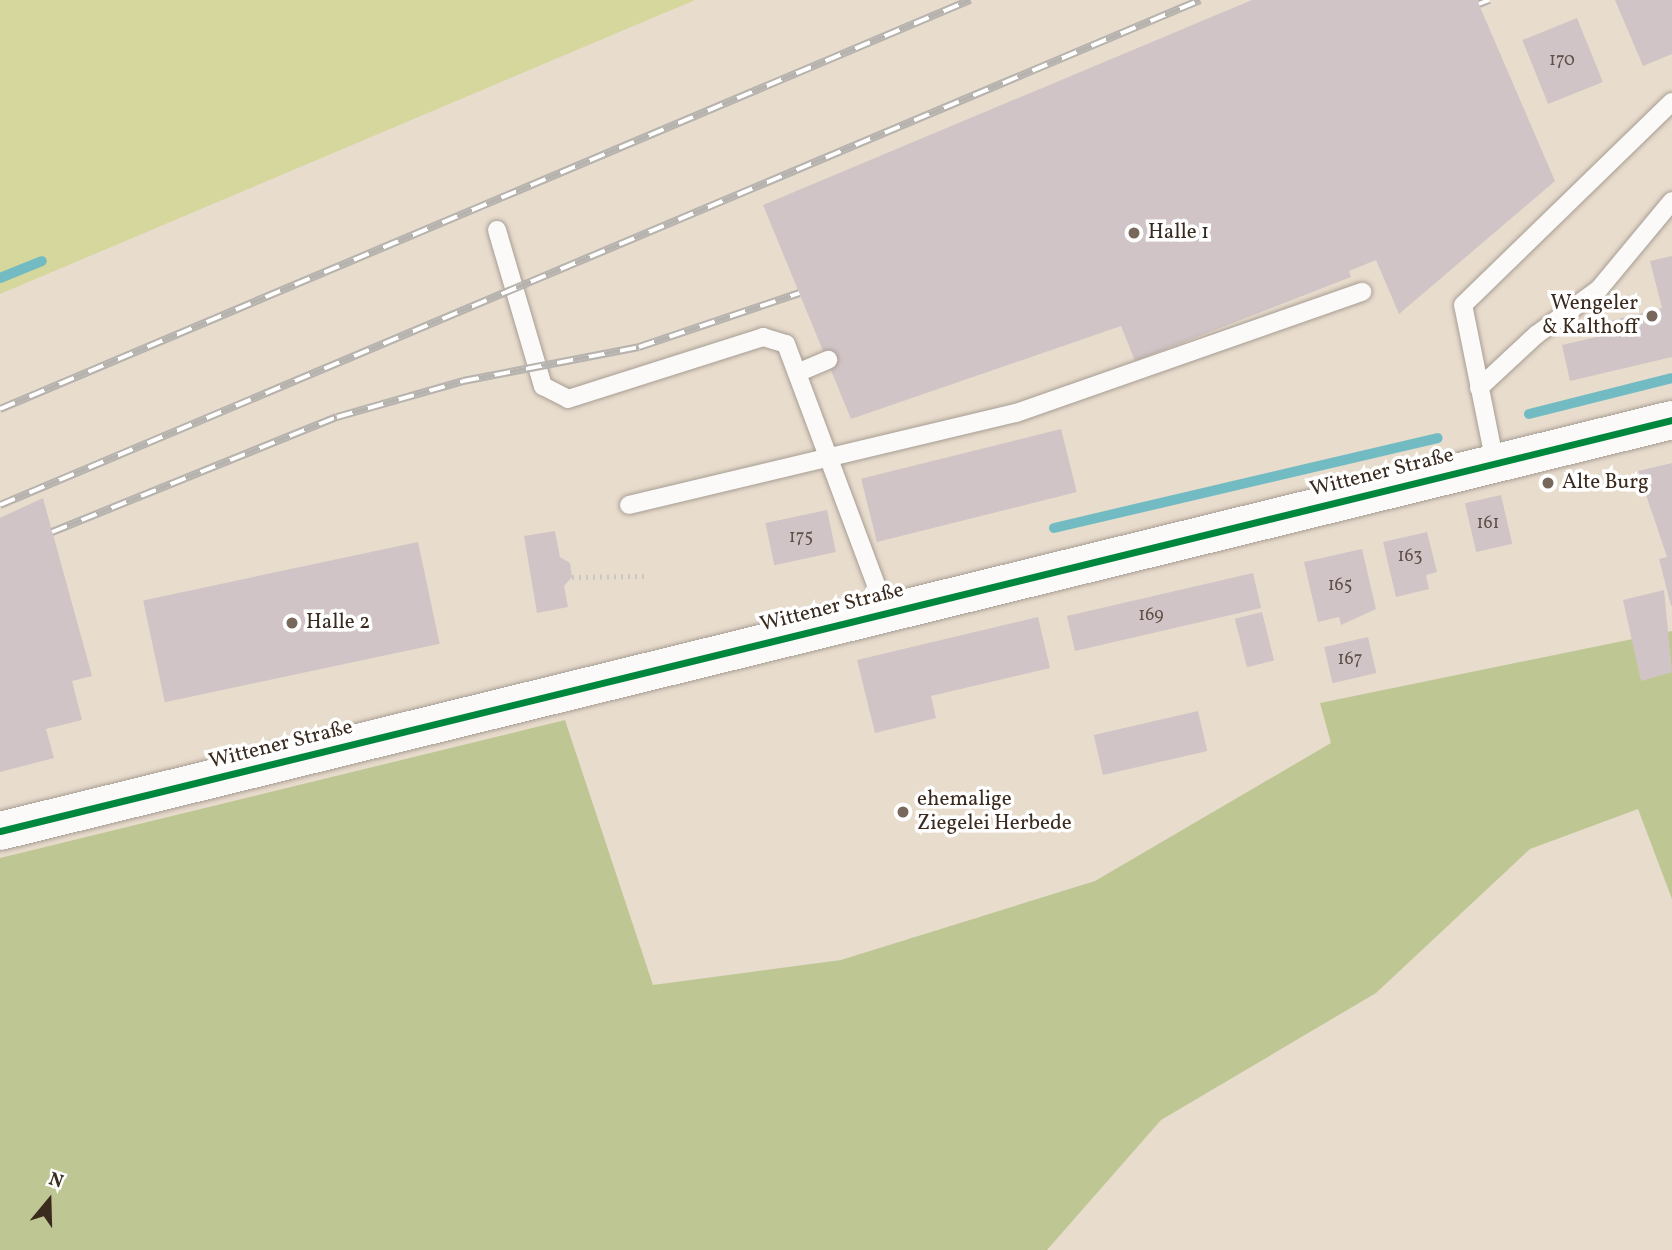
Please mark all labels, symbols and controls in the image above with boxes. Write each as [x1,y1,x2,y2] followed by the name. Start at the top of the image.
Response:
[1549,50,1575,72] house number: 170
[1148,220,1209,246] place label: Halle 1
[1126,225,1142,241] marker: Halle 1
[1542,291,1638,341] place label: Wengeler & Kalthoff
[1644,308,1660,324] marker: Wengeler & Kalthoff
[1308,443,1456,503] street label: Wittener Straße
[1562,470,1649,496] place label: Alte Burg
[1540,475,1556,491] marker: Alte Burg
[1476,513,1500,535] house number: 161
[789,527,813,549] house number: 175
[1397,546,1423,568] house number: 163
[1328,575,1352,597] house number: 165
[758,578,906,638] street label: Wittener Straße
[1138,605,1164,627] house number: 169
[306,610,370,636] place label: Halle 2
[284,615,300,631] marker: Halle 2
[1338,649,1362,671] house number: 167
[207,715,355,775] street label: Wittener Straße
[917,787,1072,837] place label: ehemalige Ziegelei Herbede
[895,804,911,820] marker: ehemalige Ziegelei Herbede
[14,1166,84,1236] north arrow
[45,1167,67,1196] text: N

